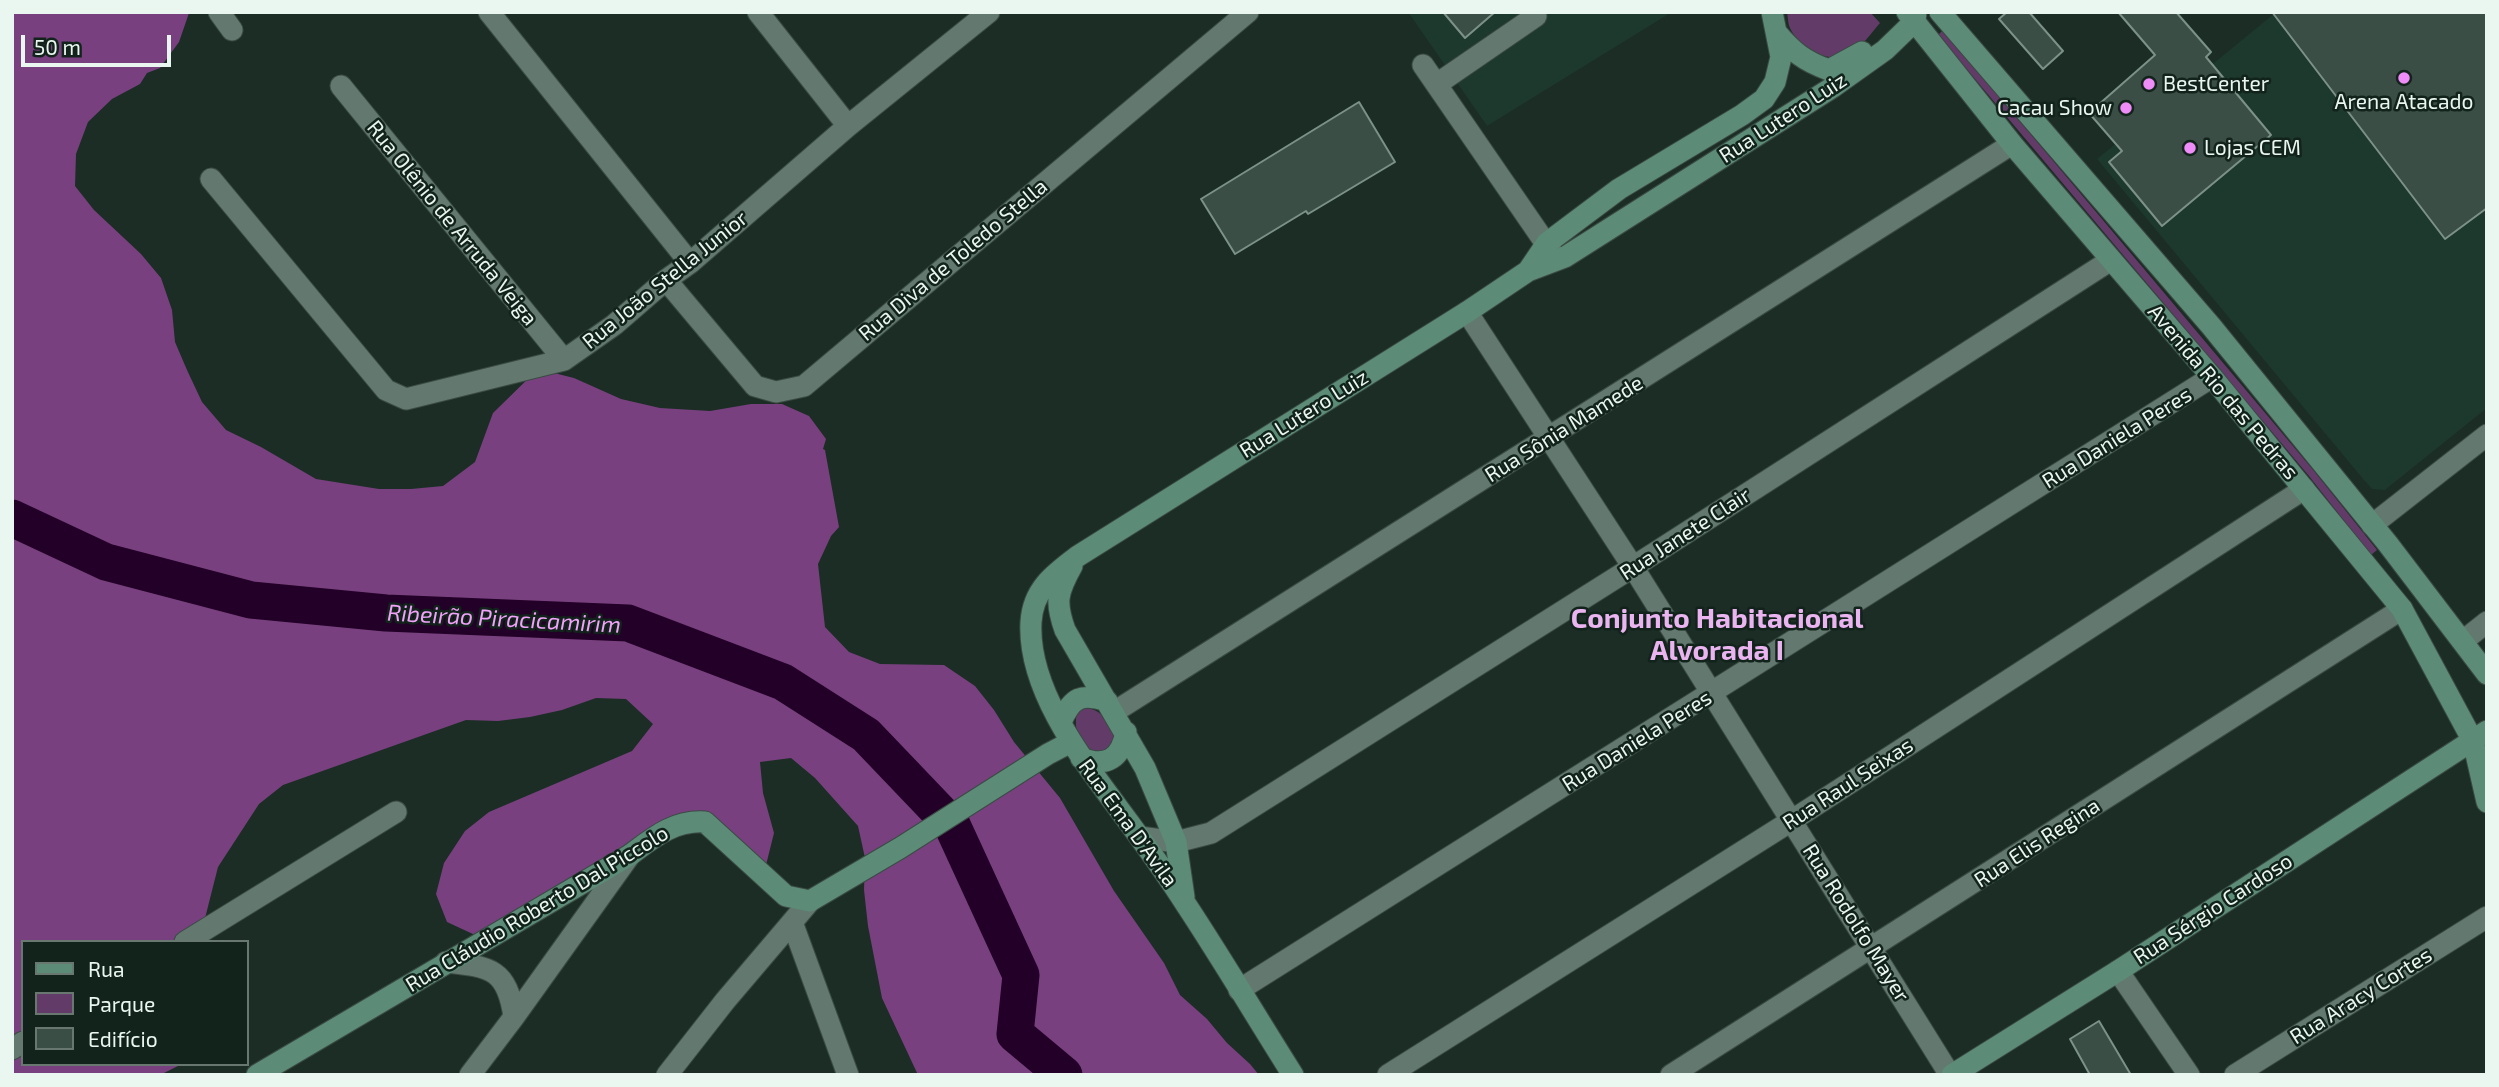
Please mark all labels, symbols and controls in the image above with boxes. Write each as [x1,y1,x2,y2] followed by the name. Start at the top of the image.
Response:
[24,21,175,65] scale bar
[34,34,81,59] text: 50 m
[1715,67,1851,169] street label: Rua Lutero Luiz
[2396,70,2412,86] marker: Arena Atacado
[2163,71,2269,97] place label: BestCenter
[2141,76,2157,92] marker: BestCenter
[2334,89,2474,115] place label: Arena Atacado
[1997,95,2112,121] place label: Cacau Show
[2118,100,2134,116] marker: Cacau Show
[362,115,542,331] street label: Rua Olênio de Arruda Veiga
[2204,135,2301,161] place label: Lojas CEM
[2182,140,2198,156] marker: Lojas CEM
[854,174,1052,346] street label: Rua Diva de Toledo Stella
[577,206,753,354] street label: Rua João Stella Junior
[2142,299,2304,485] street label: Avenida Rio das Pedras
[1235,364,1373,464] street label: Rua Lutero Luiz
[1480,370,1648,488] street label: Rua Sônia Mamede
[2038,382,2196,494] street label: Rua Daniela Peres
[1615,482,1755,586] street label: Rua Janete Clair
[386,599,622,639] water label: Ribeirão Piracicamirim
[1571,602,1863,668] district label: Conjunto Habitacional Alvorada I
[1558,685,1716,797] street label: Rua Daniela Peres
[1778,733,1918,835] street label: Rua Raul Seixas
[1073,754,1183,892] street label: Rua Ema D'Avila
[1970,793,2104,893] street label: Rua Elis Regina
[401,820,673,998] street label: Rua Cláudio Roberto Dal Piccolo
[1797,840,1915,1006] street label: Rua Rodolfo Mayer
[2129,848,2297,970] street label: Rua Sérgio Cardoso
[21,940,248,1066] legend
[2285,942,2437,1050] street label: Rua Aracy Cortes
[88,956,124,981] text: Rua
[88,991,155,1016] text: Parque
[88,1026,158,1051] text: Edifício

